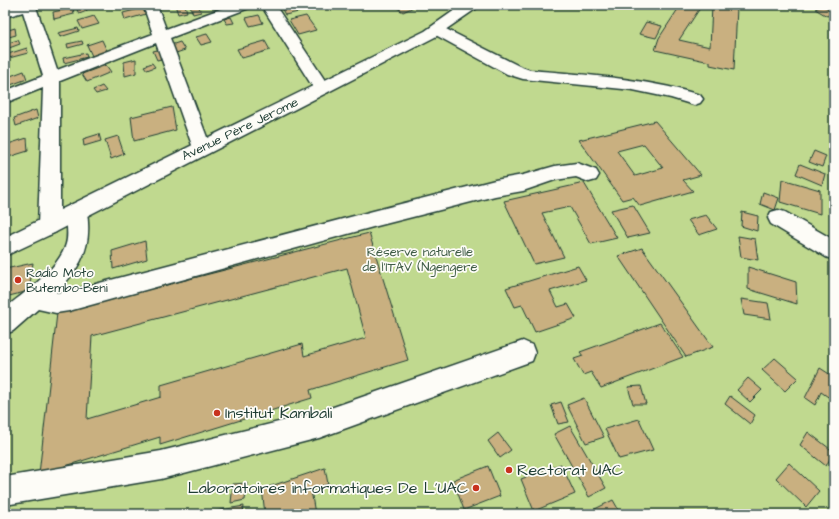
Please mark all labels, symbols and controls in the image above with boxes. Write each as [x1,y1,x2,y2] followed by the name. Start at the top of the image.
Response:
[179,93,301,165] street label: Avenue Père Jerome
[362,243,478,277] park label: Réserve naturelle de l'ITAV (Ngengere
[26,264,108,297] place label: Radio Moto Butembo-Beni
[13,275,23,285] marker: Radio Moto Butembo-Beni
[225,402,333,424] place label: Institut Kambali
[212,408,222,418] marker: Institut Kambali
[517,459,623,481] place label: Rectorat UAC
[504,465,514,475] marker: Rectorat UAC
[188,477,468,499] place label: Laboratoires informatiques De L'UAC
[471,483,481,493] marker: Laboratoires informatiques De L'UAC

